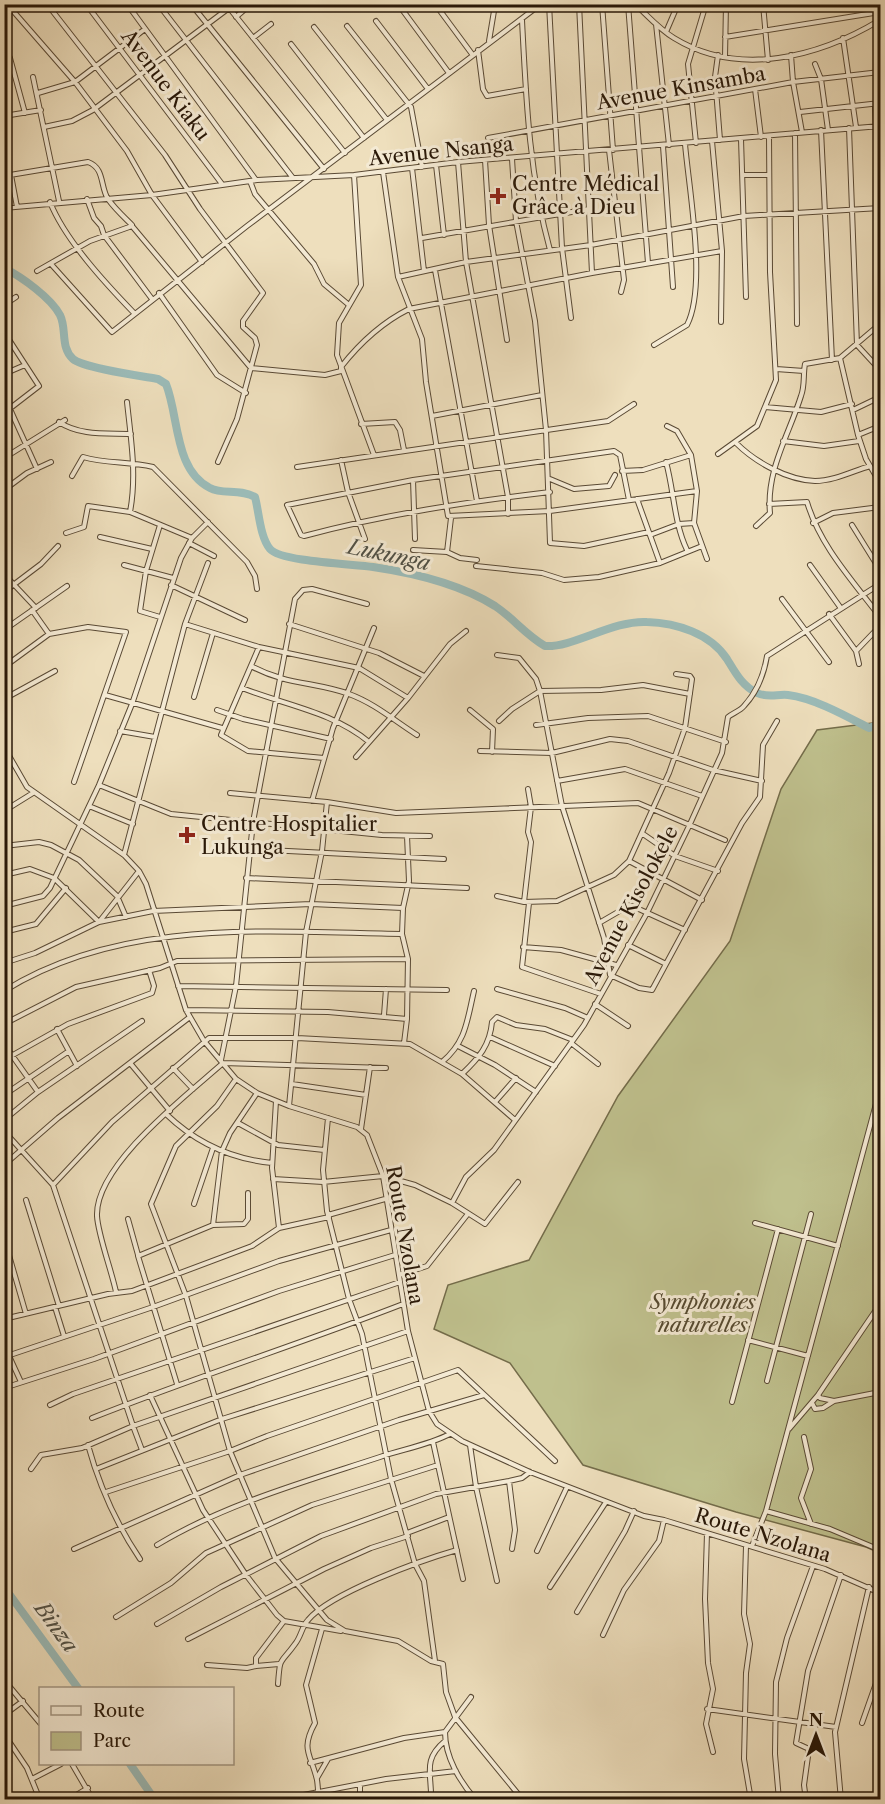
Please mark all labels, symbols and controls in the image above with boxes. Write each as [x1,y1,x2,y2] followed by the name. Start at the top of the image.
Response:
[116,24,215,145] street label: Avenue Kiaku
[594,61,768,115] street label: Avenue Kinsamba
[367,131,515,171] street label: Avenue Nsanga
[512,172,659,219] place label: Centre Médical Grâce à Dieu
[489,187,507,205] marker: Centre Médical Grâce à Dieu
[344,533,433,576] water label: Lukunga
[201,812,378,859] place label: Centre Hospitalier Lukunga
[579,822,683,989] street label: Avenue Kisolokele
[178,826,196,844] marker: Centre Hospitalier Lukunga
[381,1164,429,1307] street label: Route Nzolana
[649,1290,756,1337] park label: Symphonies naturelles
[692,1503,834,1567] street label: Route Nzolana
[28,1595,83,1657] water label: Binza
[39,1687,234,1765] legend
[93,1700,145,1722] text: Route
[786,1705,846,1765] north arrow
[809,1710,823,1730] text: N
[93,1730,131,1752] text: Parc

